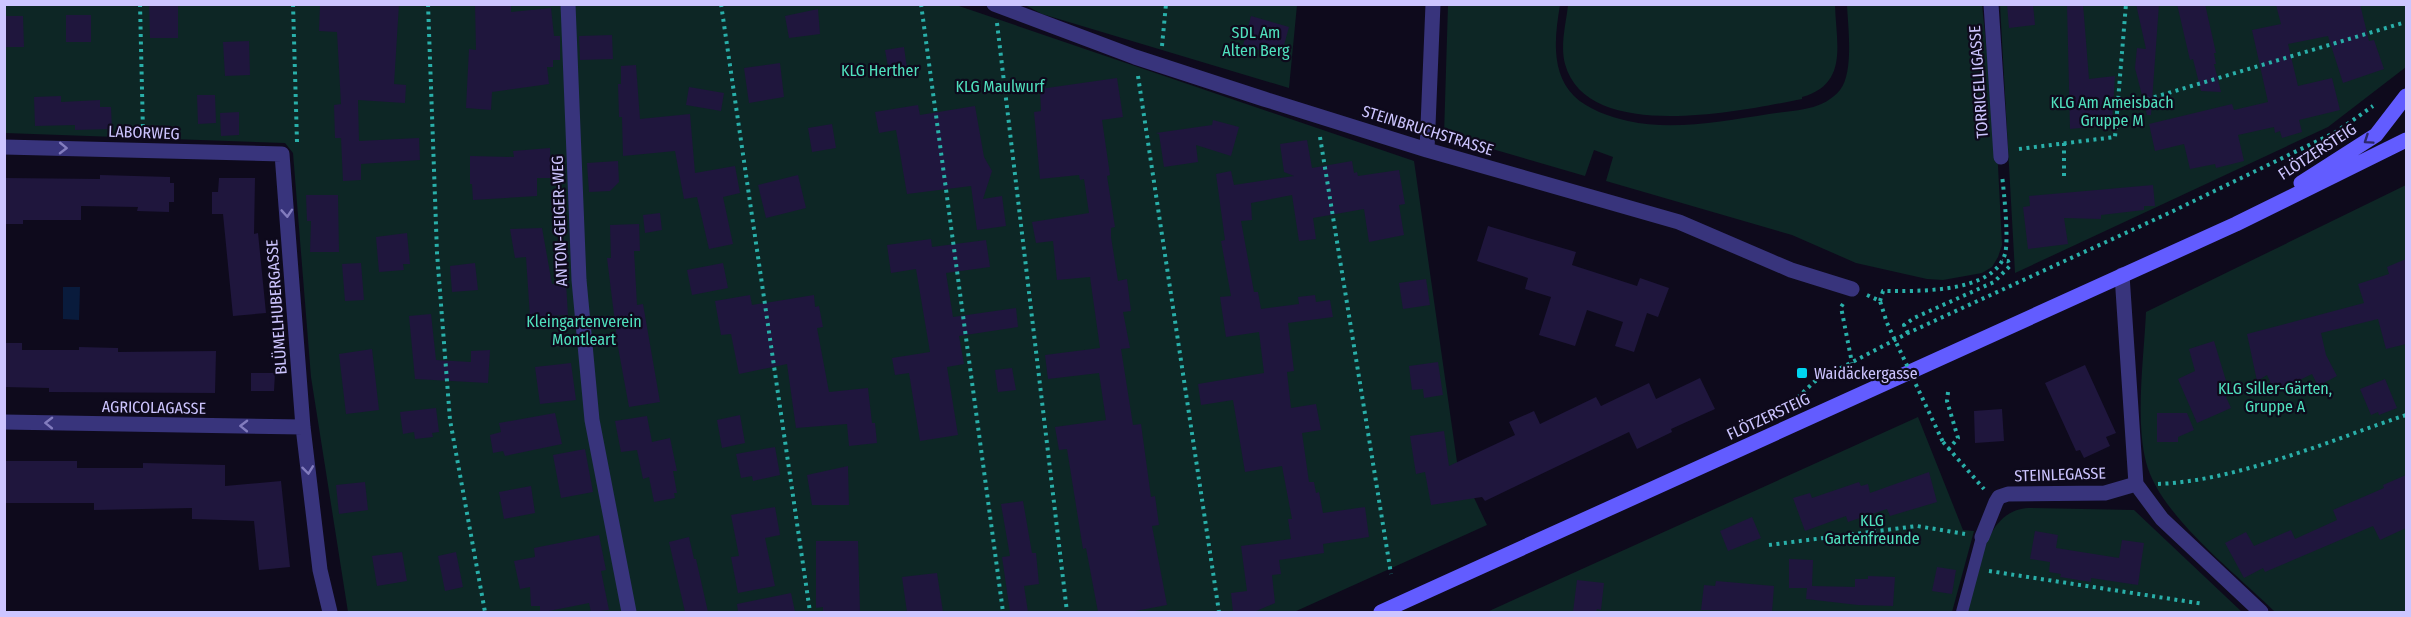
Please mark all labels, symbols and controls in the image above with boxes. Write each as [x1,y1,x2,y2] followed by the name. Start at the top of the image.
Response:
[1222,23,1290,60] park label: SDL Am Alten Berg
[1965,25,1992,139] street label: TORRICELLIGASSE
[841,61,919,80] park label: KLG Herther
[956,77,1046,96] park label: KLG Maulwurf
[2050,93,2174,130] park label: KLG Am Ameisbach Gruppe M
[1360,101,1496,159] street label: STEINBRUCHSTRASSE
[2275,119,2360,184] street label: FLÖTZERSTEIG
[108,122,180,143] street label: LABORWEG
[2364,132,2374,144] one-way arrow
[58,142,67,155] one-way arrow
[548,155,571,287] street label: ANTON-GEIGER-WEG
[280,208,293,217] one-way arrow
[262,239,291,375] street label: BLÜMELHUBERGASSE
[526,312,642,349] park label: Kleingartenverein Montleart
[1814,364,1918,383] place label: Waidäckergasse
[1795,366,1809,380] marker: Waidäckergasse
[2218,379,2332,416] park label: KLG Siller-Gärten, Gruppe A
[1724,389,1813,444] street label: FLÖTZERSTEIG
[102,397,206,418] street label: AGRICOLAGASSE
[45,417,54,429] one-way arrow
[240,420,249,432] one-way arrow
[2014,463,2106,486] street label: STEINLEGASSE
[301,465,314,474] one-way arrow
[1824,511,1920,548] park label: KLG Gartenfreunde

